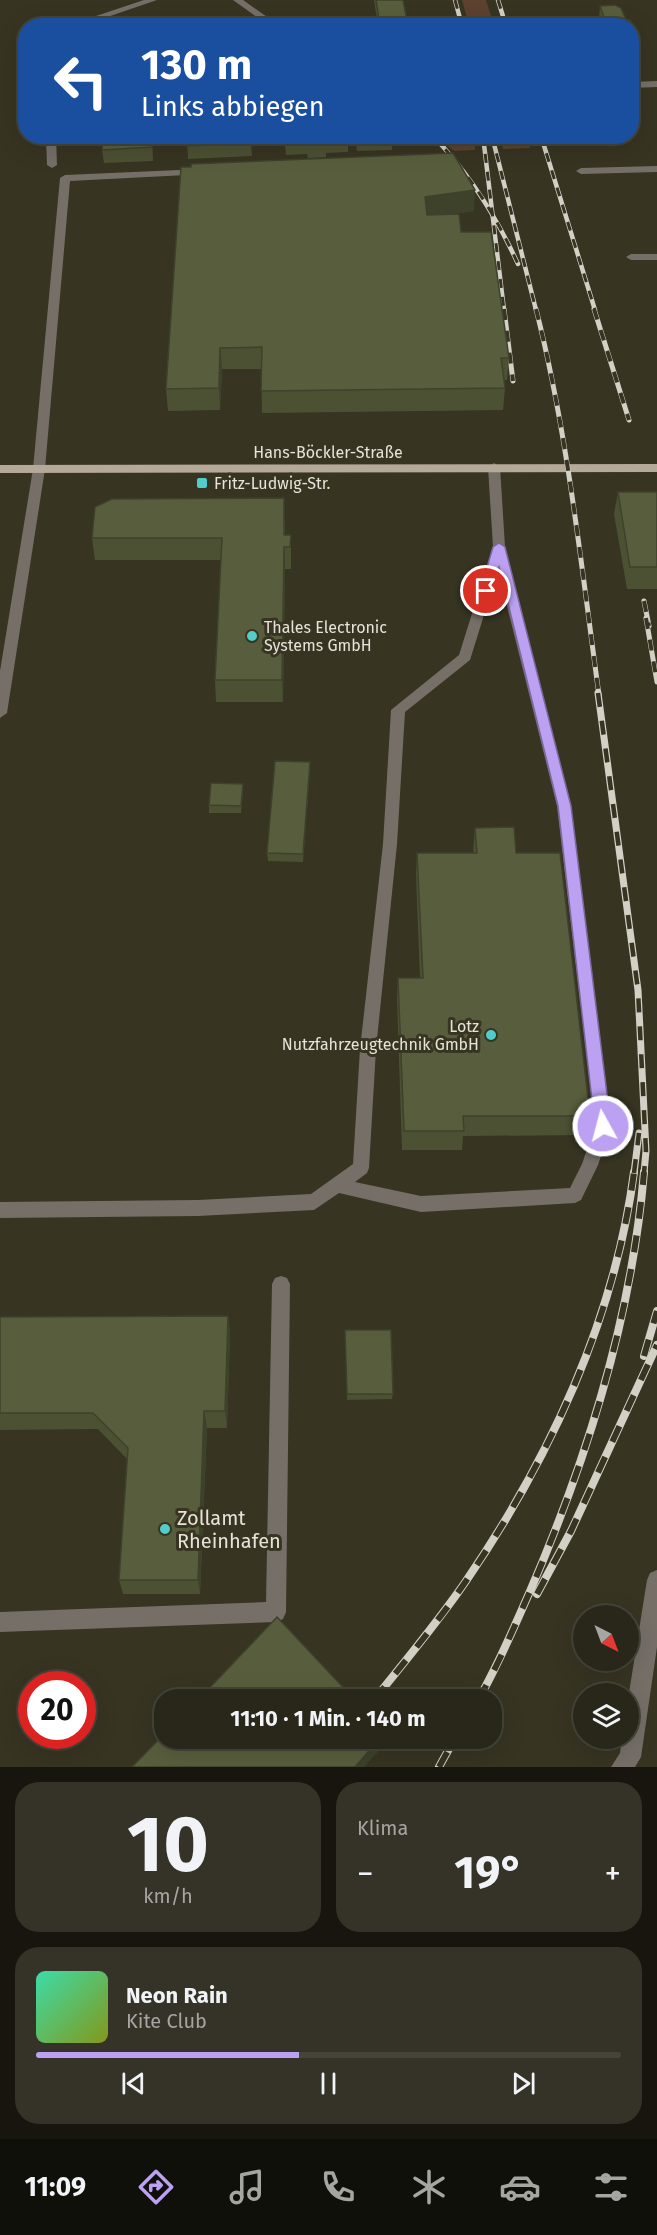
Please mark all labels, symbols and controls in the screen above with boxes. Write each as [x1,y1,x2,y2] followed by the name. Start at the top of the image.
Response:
[141,40,252,90] text: 130 m
[42,42,120,120] icon: left
[141,91,325,123] text: Links abbiegen
[253,443,403,462] street label: Hans-Böckler-Straße
[214,474,331,493] place label: Fritz-Ludwig-Str.
[195,476,209,490] marker: Fritz-Ludwig-Str.
[460,565,511,616] pin
[469,574,502,607] icon: arrive
[264,618,387,655] place label: Thales Electronic Systems GmbH
[245,629,259,643] marker: Thales Electronic Systems GmbH
[282,1017,479,1054] place label: Lotz Nutzfahrzeugtechnik GmbH
[484,1028,498,1042] marker: Lotz Nutzfahrzeugtechnik GmbH
[571,1094,635,1158] position arrow
[177,1506,281,1553] place label: Zollamt Rheinhafen
[158,1522,172,1536] marker: Zollamt Rheinhafen
[573,1605,639,1671] north arrow
[573,1605,639,1749] map controls
[18,1671,96,1749] speed limit sign: 20
[573,1683,639,1749] button: layers
[230,1705,426,1732] text: 11:10 · 1 Min. · 140 m
[127,1798,209,1892] text: 10
[357,1816,408,1840] text: Klima
[454,1846,524,1900] text: 19°
[357,1854,374,1894] text: −
[605,1854,621,1894] text: +
[143,1884,193,1908] text: km/h
[126,1982,228,2009] text: Neon Rain
[126,2009,207,2033] text: Kite Club
[117,2067,150,2100] icon: previous
[312,2067,345,2100] icon: pause
[507,2067,540,2100] icon: next
[135,2166,177,2208] icon: directions
[226,2166,268,2208] icon: music
[317,2166,359,2208] icon: phone
[408,2166,450,2208] icon: climate
[499,2166,541,2208] icon: car
[590,2166,632,2208] icon: filters
[25,2171,86,2203] text: 11:09

